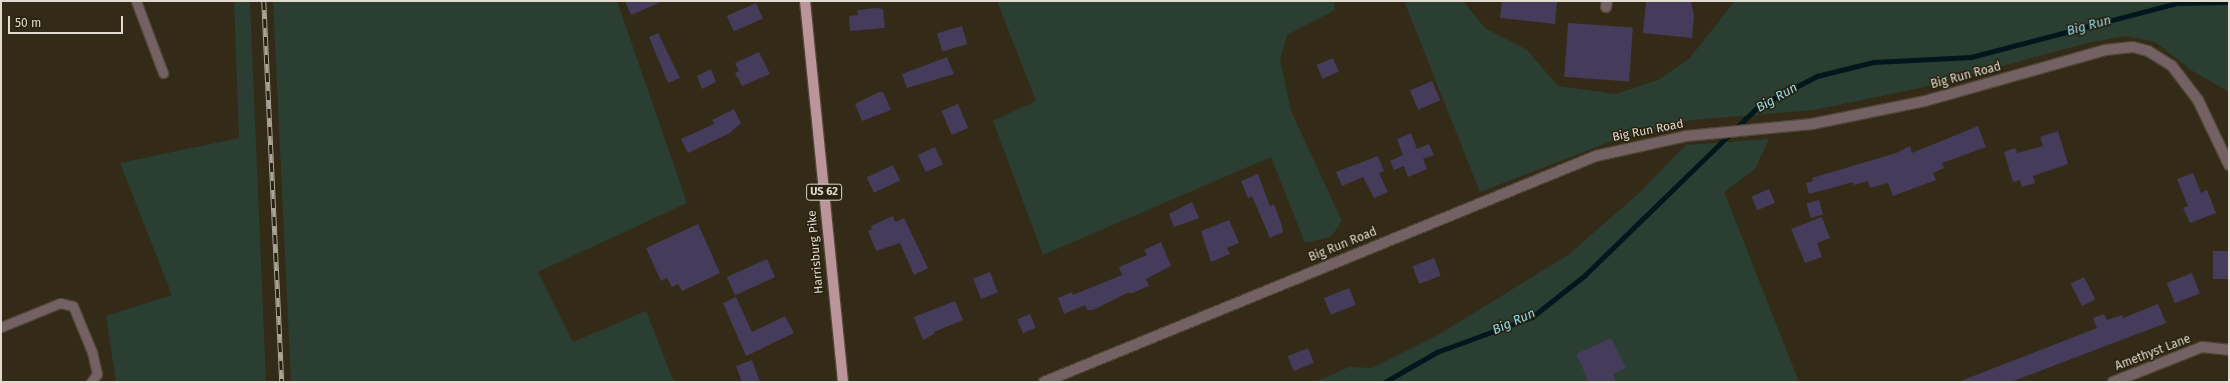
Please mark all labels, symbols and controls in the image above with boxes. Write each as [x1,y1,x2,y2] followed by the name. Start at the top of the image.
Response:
[10,8,125,34] scale bar
[2065,13,2113,39] water label: Big Run
[15,16,41,30] text: 50 m
[1929,60,2003,92] street label: Big Run Road
[1754,80,1800,116] water label: Big Run
[1611,117,1685,145] street label: Big Run Road
[806,183,842,201] road number: US 62
[805,210,827,294] street label: Harrisburg Pike
[1307,225,1379,265] street label: Big Run Road
[1490,306,1538,338] water label: Big Run
[2113,332,2193,374] street label: Amethyst Lane

